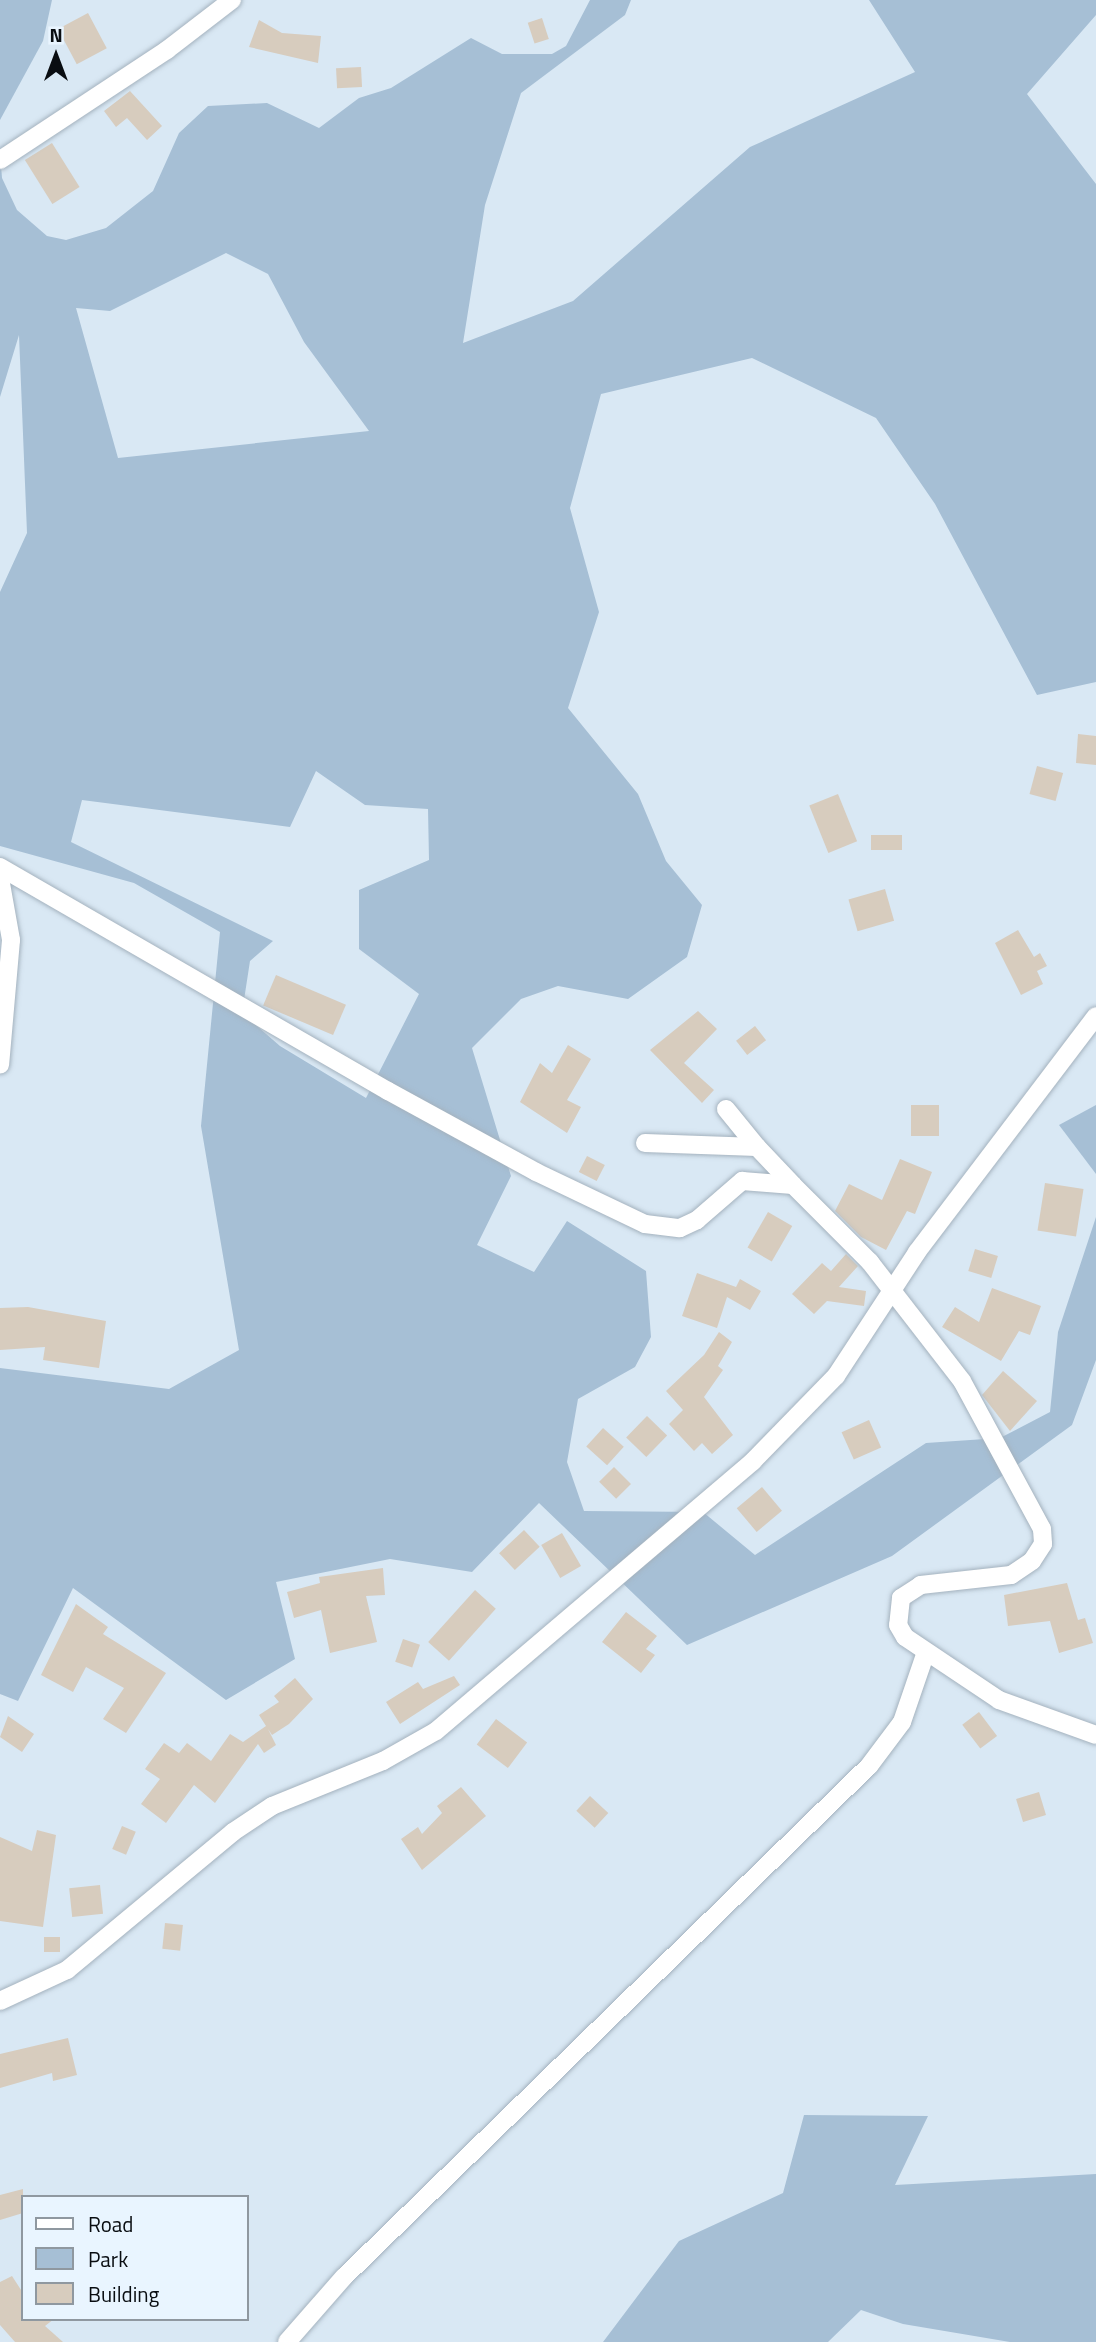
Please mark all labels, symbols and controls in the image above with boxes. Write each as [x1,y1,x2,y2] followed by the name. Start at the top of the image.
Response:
[49,20,63,49] text: N
[21,21,91,91] north arrow
[21,2195,248,2321] legend
[88,2208,133,2240] text: Road
[88,2243,128,2275] text: Park
[88,2278,159,2310] text: Building

